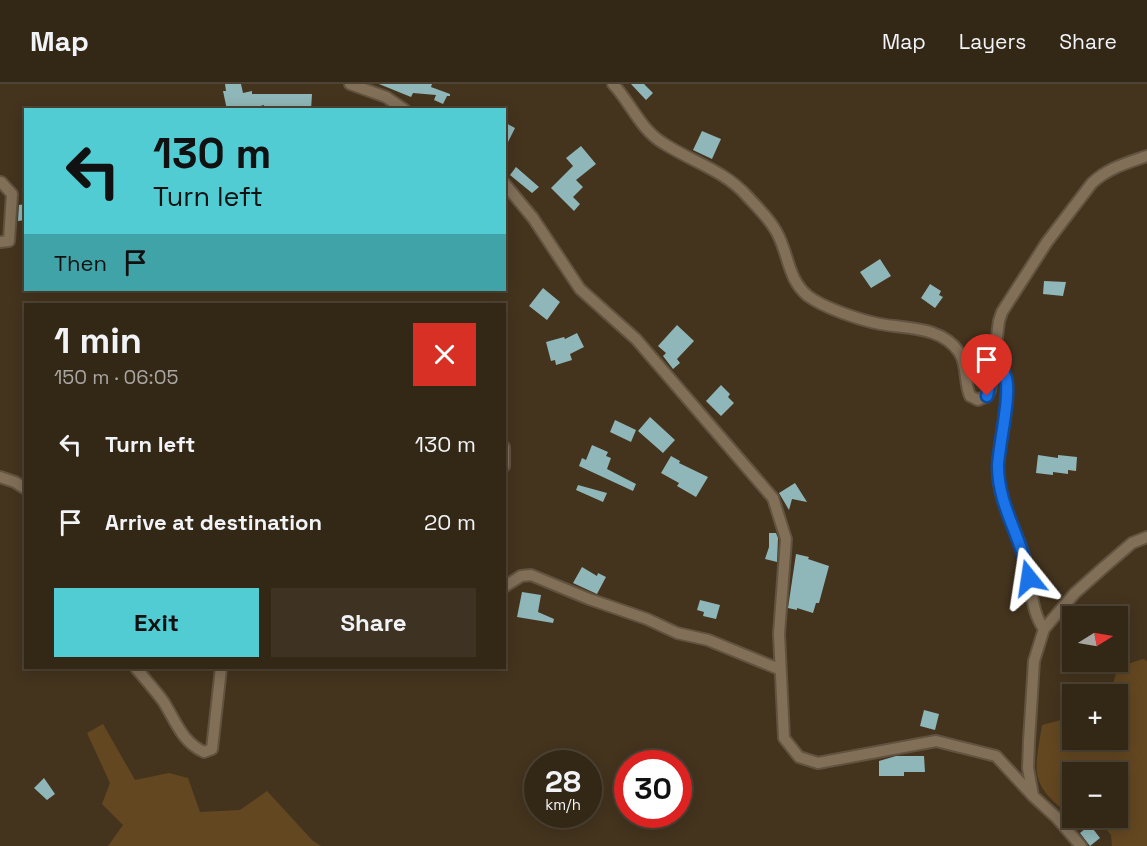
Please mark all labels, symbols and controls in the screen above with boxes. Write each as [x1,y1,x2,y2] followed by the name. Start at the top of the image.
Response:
[30,23,89,59] text: Map
[882,28,926,55] text: Map
[959,28,1026,55] text: Layers
[1059,28,1117,55] text: Share
[153,127,271,180] text: 130 m
[54,132,132,210] icon: left
[153,179,263,214] text: Turn left
[119,246,152,279] icon: arrive
[54,249,107,277] text: Then
[54,318,142,364] text: 1 min
[413,323,476,386] button: close
[961,334,1012,396] pin
[970,343,1003,376] icon: arrive
[54,364,178,390] text: 150 m · 06:05
[54,428,87,461] icon: left
[105,430,195,458] text: Turn left
[415,430,476,458] text: 130 m
[54,506,87,539] icon: arrive
[105,508,322,536] text: Arrive at destination
[424,508,476,536] text: 20 m
[997,546,1061,610] position arrow
[54,588,259,657] button: Exit
[271,588,476,657] button: Share
[1062,606,1128,672] north arrow
[1062,606,1128,828] map controls
[1062,684,1128,750] button: +
[614,750,692,828] speed limit sign: 30
[545,762,581,801] text: 28
[1062,762,1128,828] button: −
[545,795,581,814] text: km/h

